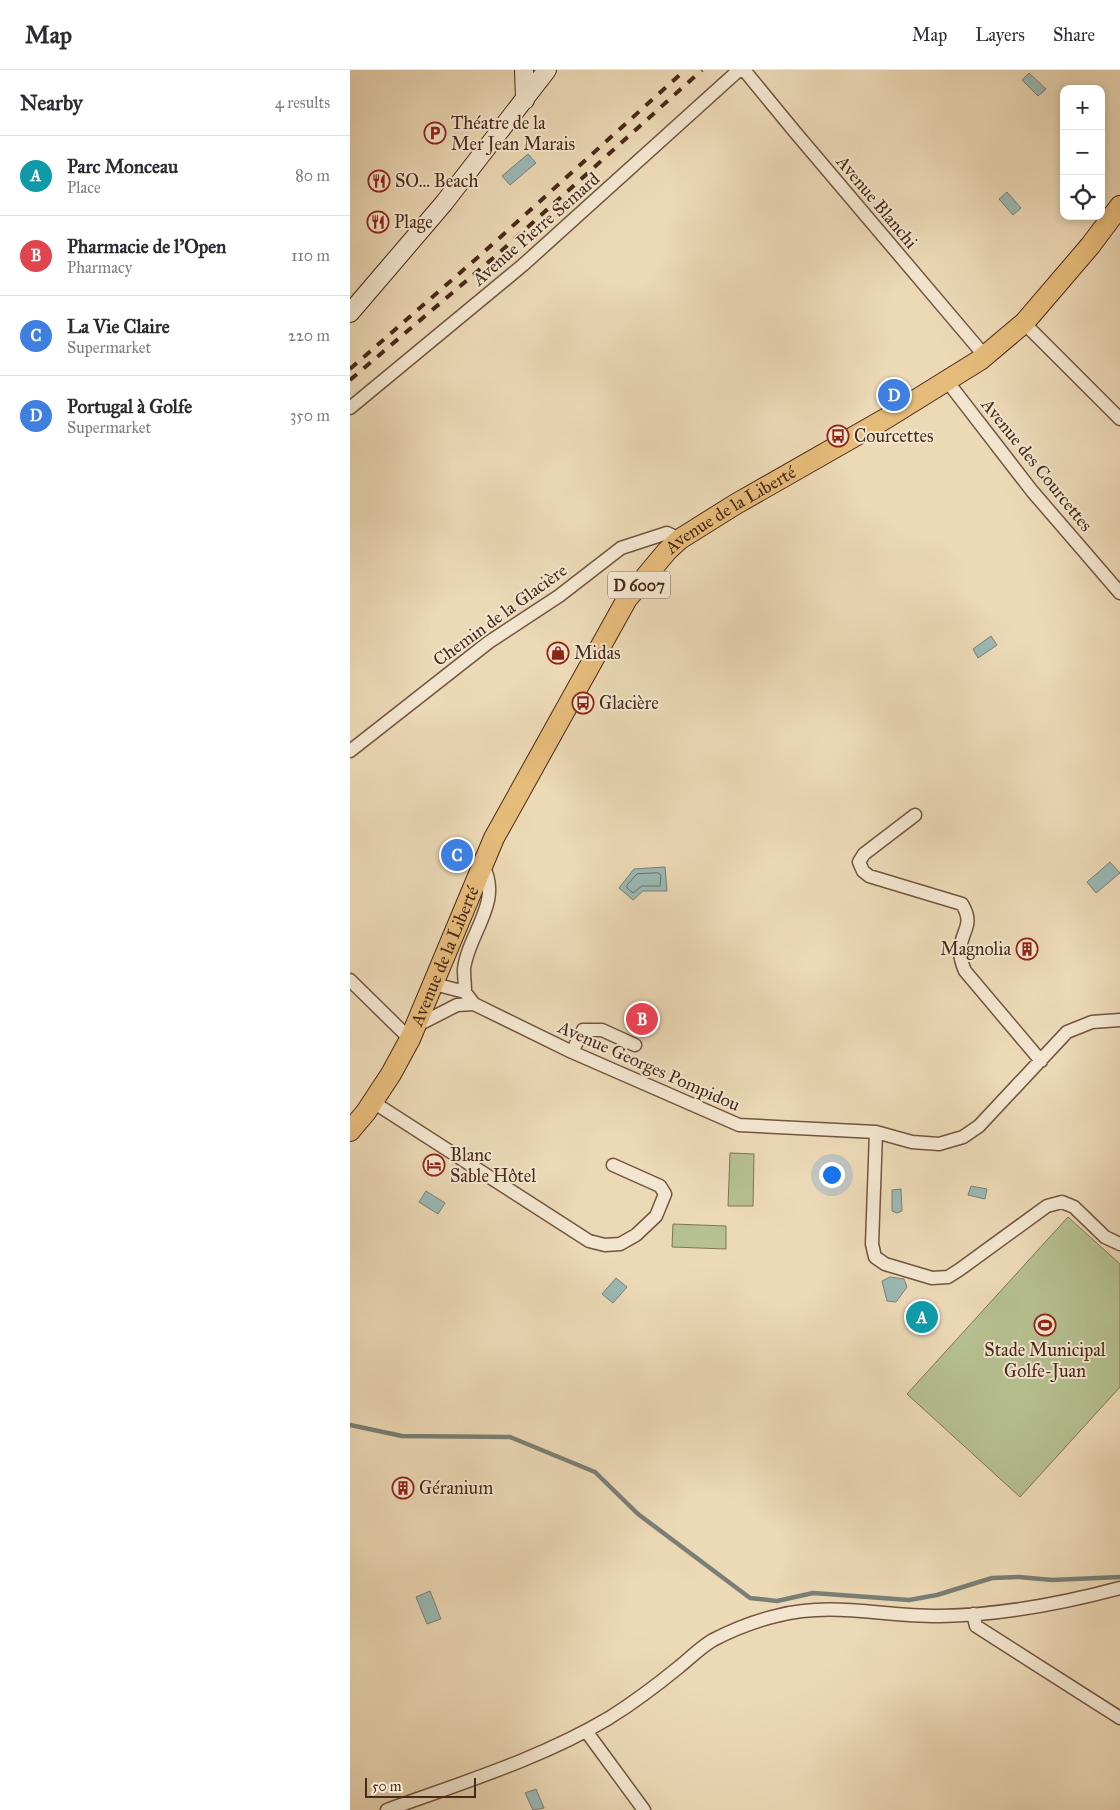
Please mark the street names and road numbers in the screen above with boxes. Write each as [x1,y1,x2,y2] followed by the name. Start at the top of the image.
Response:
[831,150,922,253] street label: Avenue Blanchi
[467,168,604,291] street label: Avenue Pierre Semard
[976,393,1097,536] street label: Avenue des Courcettes
[660,461,800,559] street label: Avenue de la Liberté
[429,559,571,671] street label: Chemin de la Glacière
[608,572,670,598] road number: D 6007
[405,882,484,1030] street label: Avenue de la Liberté
[553,1016,744,1117] street label: Avenue Georges Pompidou

